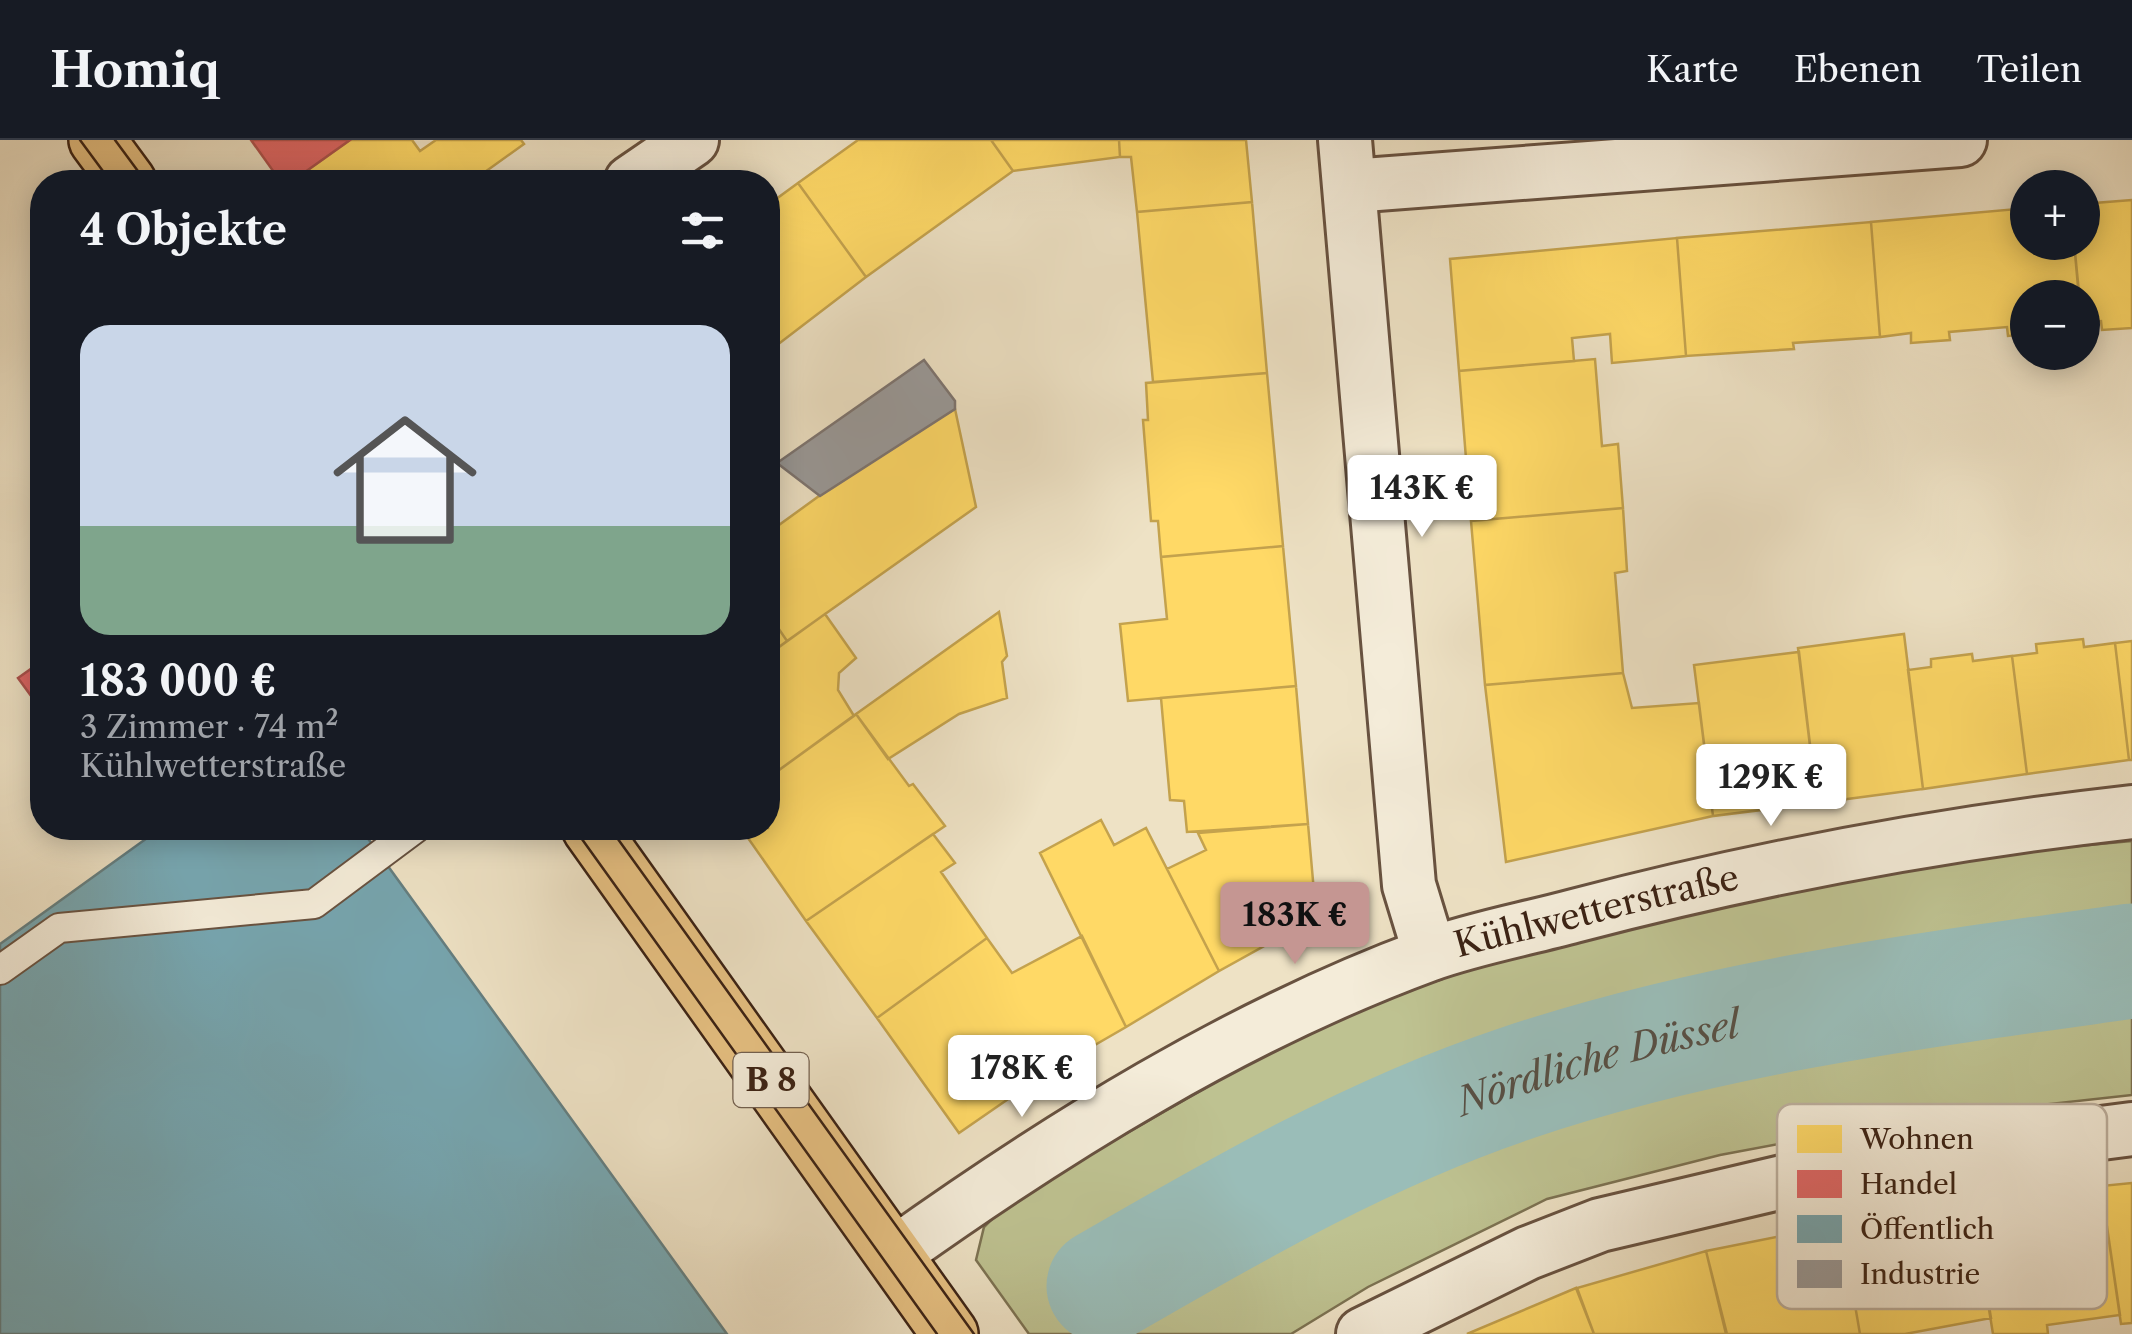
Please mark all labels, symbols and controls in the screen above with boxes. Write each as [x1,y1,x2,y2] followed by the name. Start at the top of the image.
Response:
[50,40,220,99] text: Homiq
[1646,48,1739,91] text: Karte
[1794,48,1922,91] text: Ebenen
[1977,48,2082,91] text: Teilen
[2010,170,2100,370] map controls
[2010,170,2100,260] button: +
[675,203,730,258] icon: filters
[80,204,287,256] text: 4 Objekte
[2010,280,2100,370] button: −
[315,390,495,570] icon: home
[1341,455,1503,540] pin: 143K €
[1370,468,1474,507] text: 143K €
[80,655,277,707] text: 183 000 €
[80,707,339,746] text: 3 Zimmer · 74 m²
[1690,744,1852,829] pin: 129K €
[80,746,346,785] text: Kühlwetterstraße
[1718,757,1824,796] text: 129K €
[1449,855,1743,966] street label: Kühlwetterstraße
[1214,882,1376,967] pin: 183K €
[1242,895,1348,934] text: 183K €
[1447,999,1748,1127] water label: Nördliche Düssel
[941,1035,1103,1120] pin: 178K €
[970,1048,1074,1087] text: 178K €
[734,1053,808,1107] road number: B 8
[1777,1104,2107,1309] legend
[1859,1122,1974,1156] text: Wohnen
[1860,1167,1957,1201] text: Handel
[1860,1212,1994,1246] text: Öffentlich
[1860,1257,1980,1291] text: Industrie

